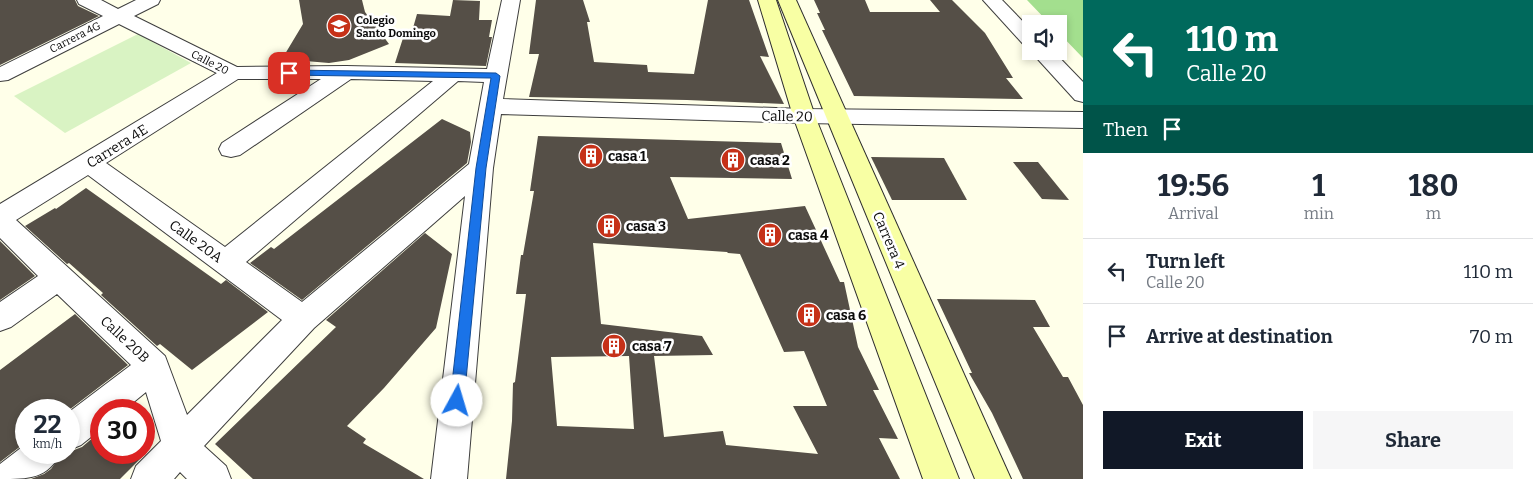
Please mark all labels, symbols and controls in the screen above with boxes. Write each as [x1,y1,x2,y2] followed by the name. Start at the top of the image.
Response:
[326,13,352,39] school or university icon: Colegio Santo Domingo
[356,14,436,40] place label: Colegio Santo Domingo
[1022,15,1067,60] map controls
[1022,15,1067,60] button: sound
[1186,18,1278,60] text: 110 m
[48,19,103,56] street label: Carrera 4G
[1103,20,1168,85] icon: left
[189,47,231,77] street label: Calle 20
[268,52,310,94] pin
[275,59,303,87] icon: arrive
[1186,60,1267,87] text: Calle 20
[761,108,813,125] street label: Calle 20
[1158,115,1186,143] icon: arrive
[1103,118,1148,141] text: Then
[84,121,151,172] street label: Carrera 4E
[578,143,604,169] building icon: casa 1
[720,147,746,173] building icon: casa 2
[608,148,646,165] place label: casa 1
[750,152,790,169] place label: casa 2
[1157,168,1229,204] text: 19:56
[1312,168,1325,204] text: 1
[1408,168,1458,204] text: 180
[1168,204,1219,223] text: Arrival
[1304,204,1334,223] text: min
[1426,204,1441,223] text: m
[869,209,908,271] street label: Carrera 4
[596,213,622,239] building icon: casa 3
[166,216,226,266] street label: Calle 20A
[626,218,666,235] place label: casa 3
[757,222,783,248] building icon: casa 4
[788,227,829,244] place label: casa 4
[1146,250,1225,273] text: Turn left
[1103,257,1131,285] icon: left
[1463,260,1513,283] text: 110 m
[1146,273,1205,292] text: Calle 20
[796,302,822,328] building icon: casa 6
[826,307,866,324] place label: casa 6
[97,313,153,366] street label: Calle 20B
[1103,322,1131,350] icon: arrive
[1146,325,1333,348] text: Arrive at destination
[1470,325,1513,348] text: 70 m
[601,333,627,359] building icon: casa 7
[632,338,672,355] place label: casa 7
[430,374,482,426] position arrow
[90,399,155,464] speed limit sign: 30
[33,410,62,440] text: 22
[1103,411,1303,469] button: Exit
[1313,411,1513,469] button: Share
[33,437,62,451] text: km/h

